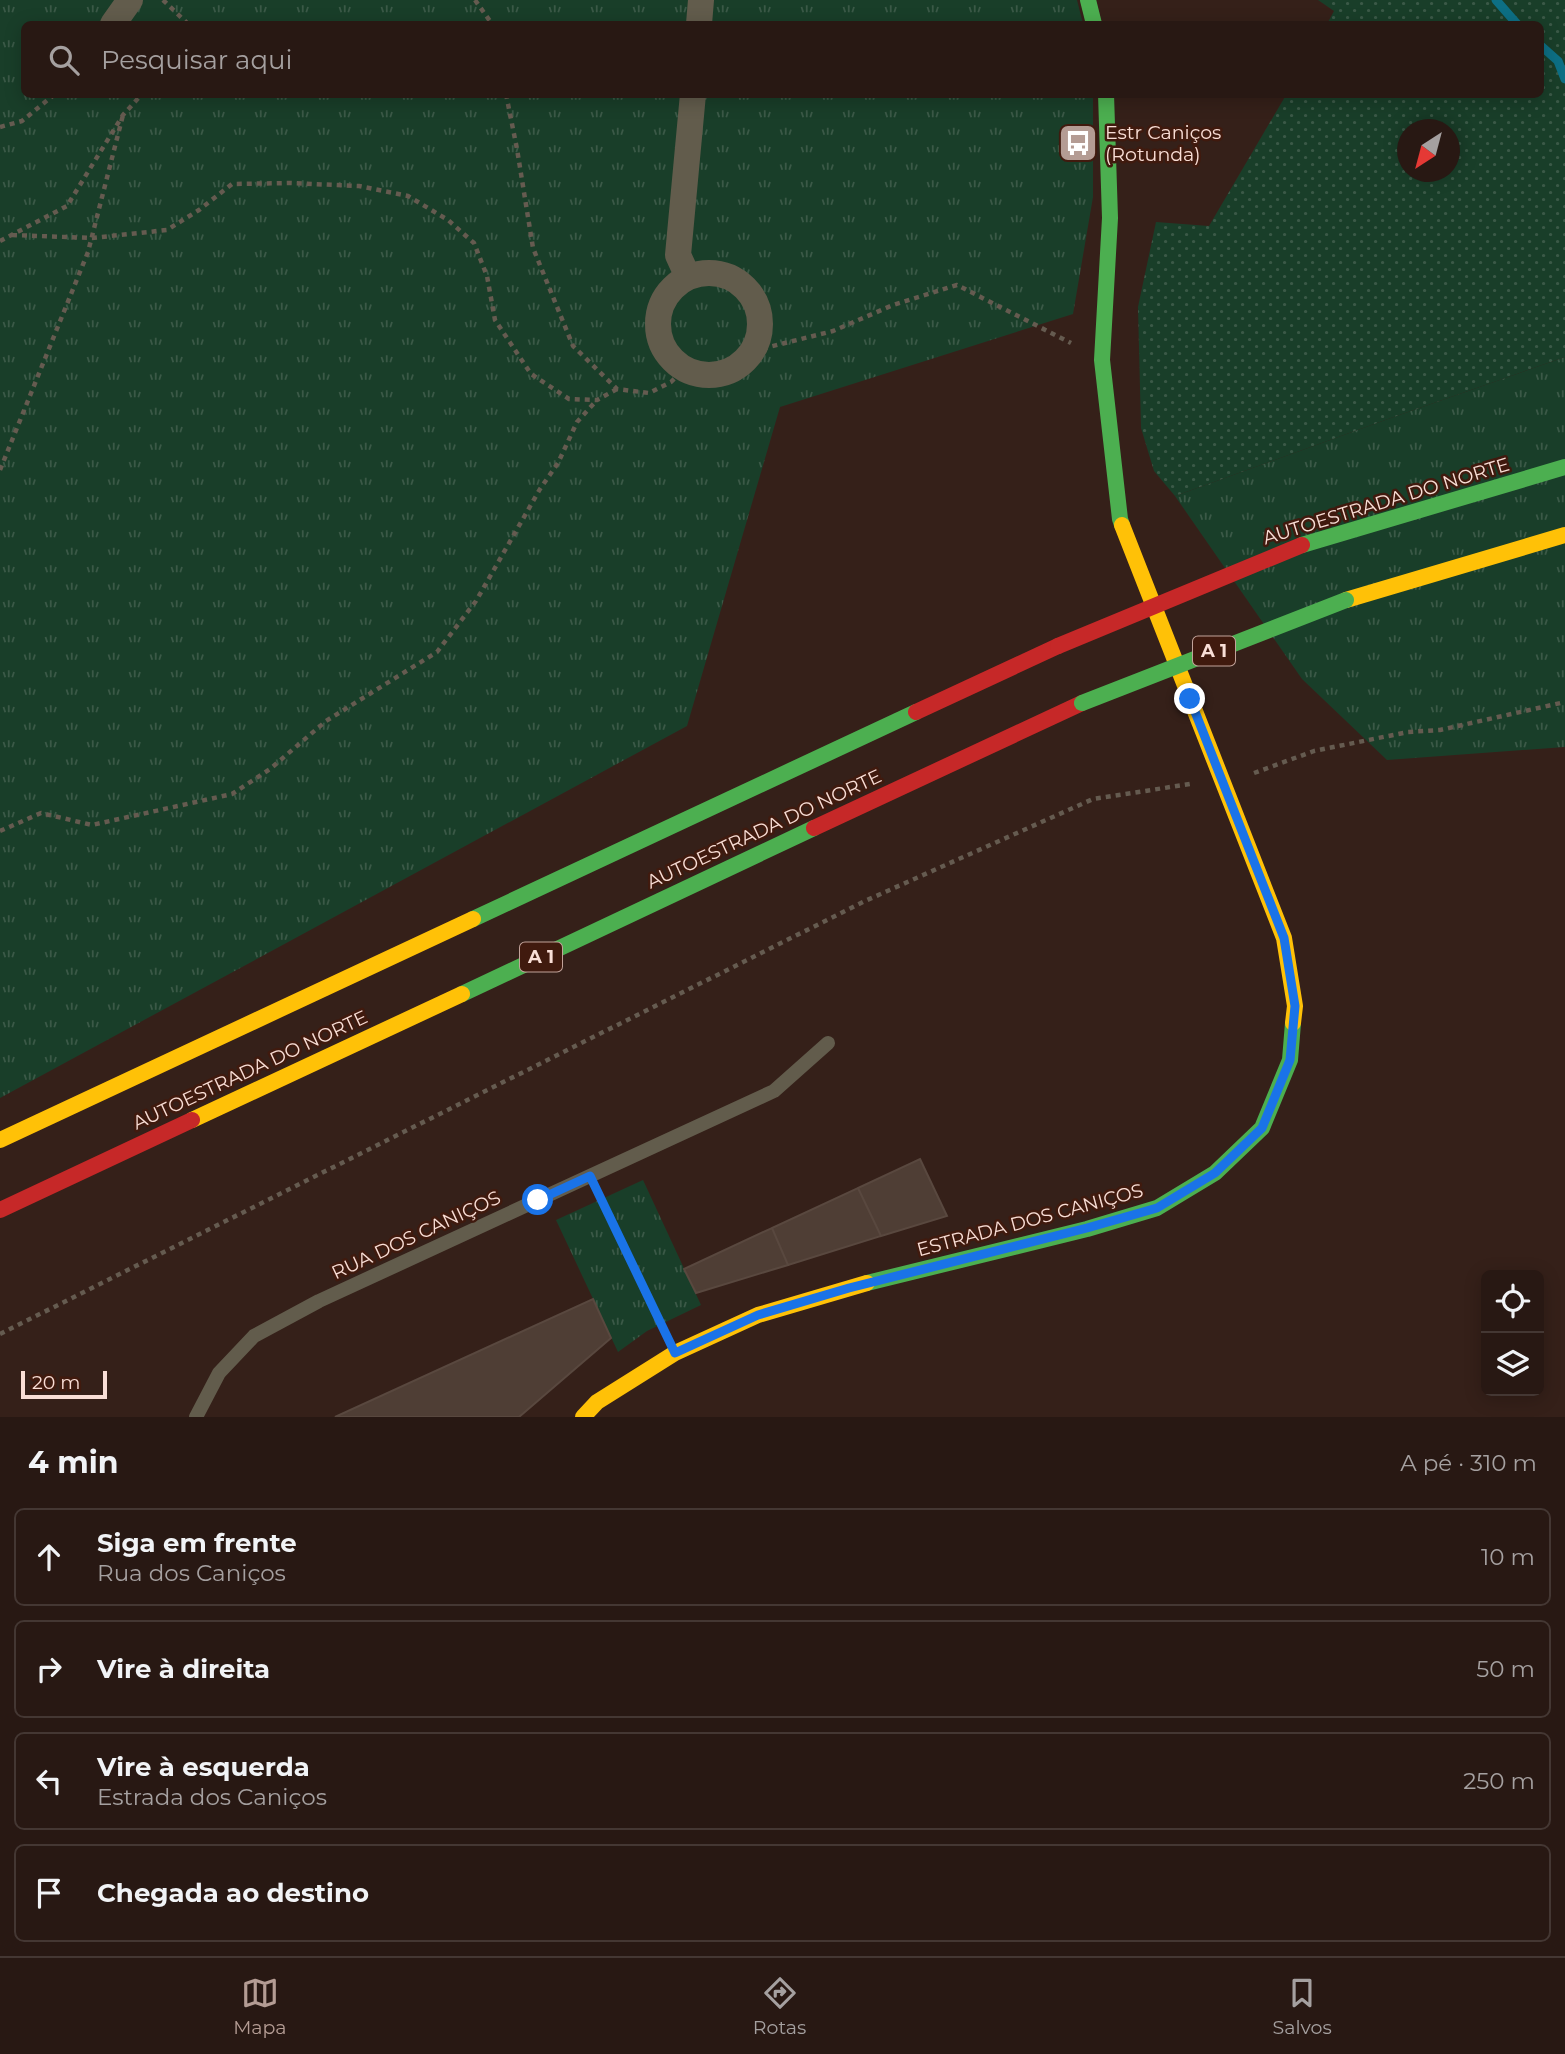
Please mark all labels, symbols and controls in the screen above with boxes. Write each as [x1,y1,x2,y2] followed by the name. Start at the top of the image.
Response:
[21,21,1544,98] search box
[45,41,83,79] icon: search
[101,44,293,76] text: Pesquisar aqui
[1397,119,1460,182] north arrow
[1105,121,1221,166] place label: Estr Caniços (Rotunda)
[1057,122,1099,164] bus stop icon: Estr Caniços (Rotunda)
[1260,453,1512,549] street label: AUTOESTRADA DO NORTE
[1193,636,1235,666] road number: A 1
[1174,683,1205,714] route end
[643,764,885,894] street label: AUTOESTRADA DO NORTE
[520,942,562,972] road number: A 1
[129,1005,371,1135] street label: AUTOESTRADA DO NORTE
[914,1179,1146,1261] street label: ESTRADA DOS CANIÇOS
[522,1184,553,1215] route start
[328,1186,504,1284] street label: RUA DOS CANIÇOS
[1481,1270,1544,1396] map controls
[1481,1270,1544,1333] button: locate
[1481,1333,1544,1396] button: layers
[21,1368,107,1400] scale bar
[32,1371,80,1394] text: 20 m
[28,1444,118,1481] text: 4 min
[1400,1449,1537,1477] text: A pé · 310 m
[97,1527,297,1559] text: Siga em frente
[30,1538,68,1576] icon: ahead
[1481,1543,1535,1571] text: 10 m
[97,1559,286,1587] text: Rua dos Caniços
[30,1650,68,1688] icon: right
[97,1653,270,1685] text: Vire à direita
[1476,1655,1535,1683] text: 50 m
[97,1751,310,1783] text: Vire à esquerda
[30,1762,68,1800] icon: left
[1463,1767,1535,1795] text: 250 m
[97,1783,327,1811] text: Estrada dos Caniços
[30,1874,68,1912] icon: arrive
[97,1877,369,1909] text: Chegada ao destino
[233,1974,287,2039] tab: Mapa
[753,1974,806,2039] tab: Rotas
[1273,1974,1332,2039] tab: Salvos

